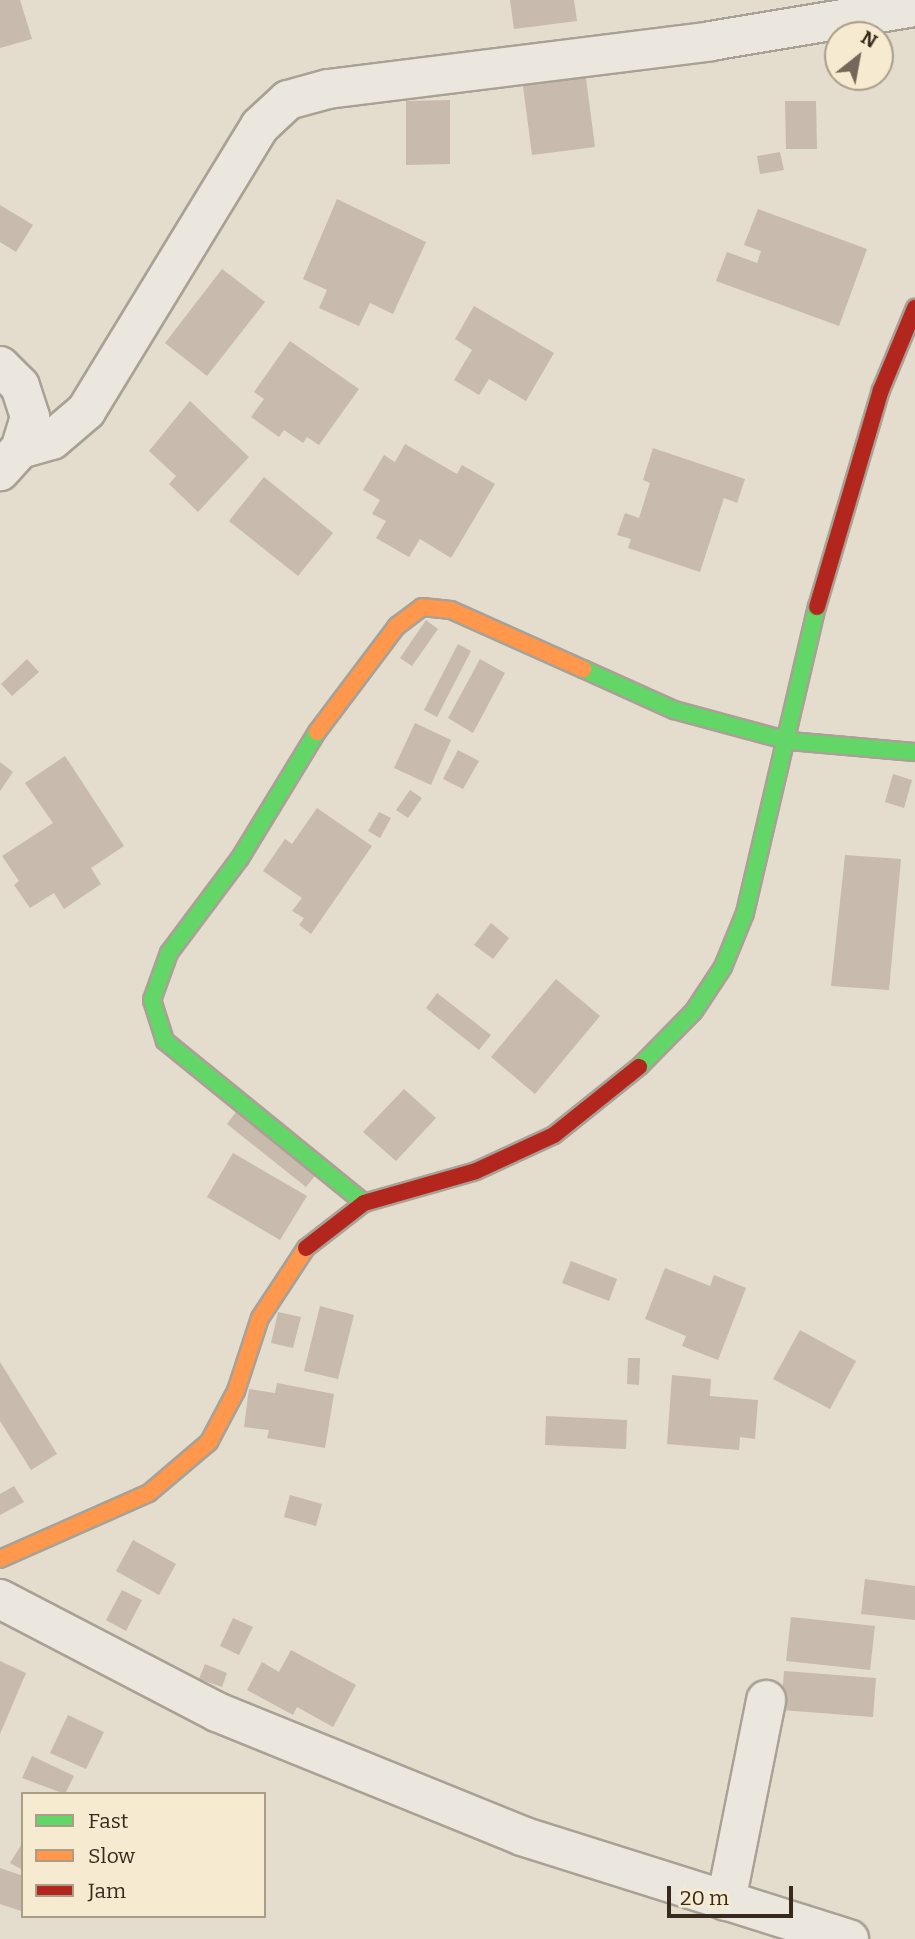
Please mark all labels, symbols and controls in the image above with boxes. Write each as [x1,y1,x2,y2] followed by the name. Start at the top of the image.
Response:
[824,21,894,91] north arrow
[857,26,881,53] text: N
[21,1792,266,1918] legend
[88,1808,128,1834] text: Fast
[88,1843,135,1869] text: Slow
[670,1872,796,1916] scale bar
[88,1878,126,1904] text: Jam
[680,1885,729,1911] text: 20 m

